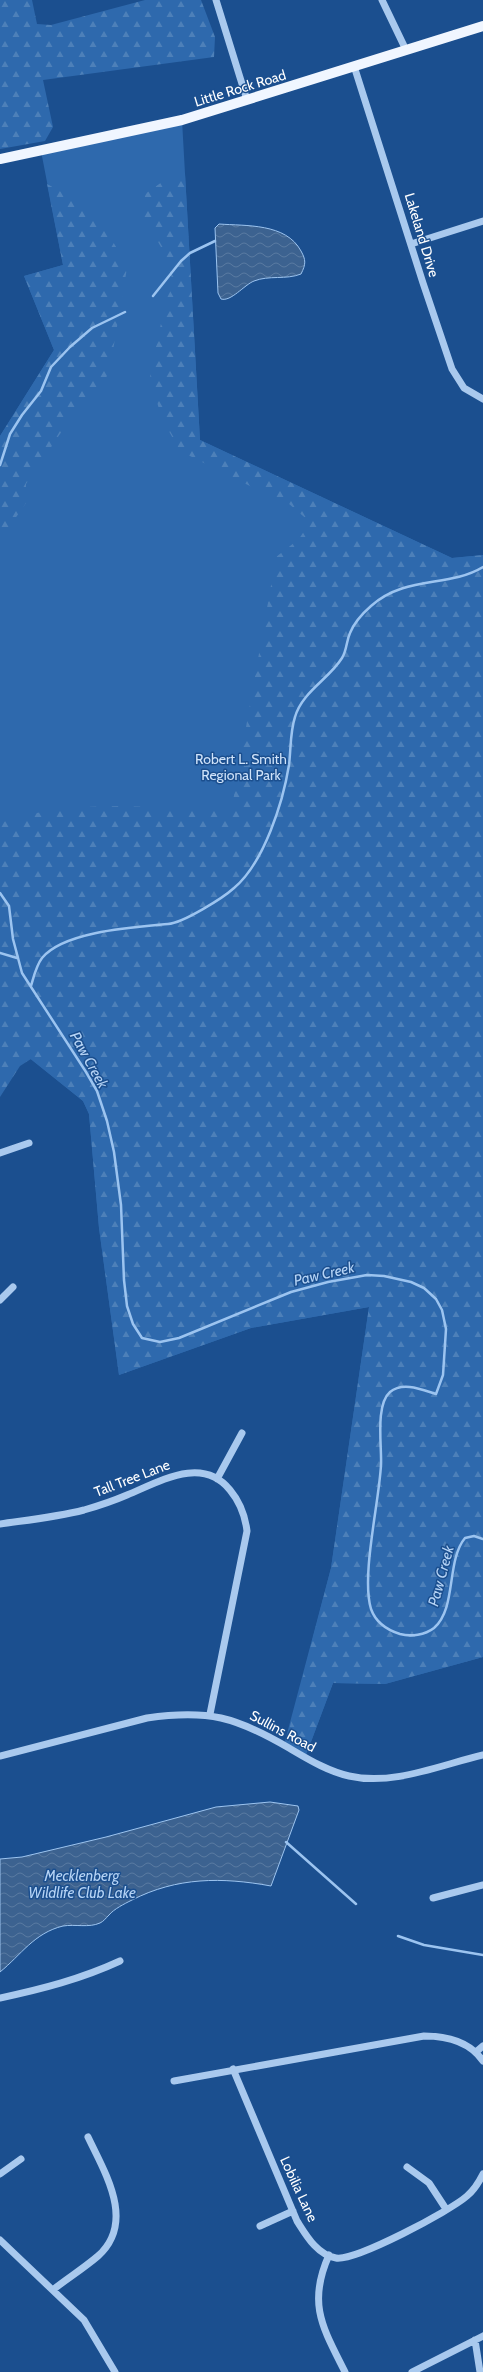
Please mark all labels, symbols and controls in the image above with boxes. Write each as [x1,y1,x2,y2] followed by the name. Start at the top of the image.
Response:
[192,66,288,110] street label: Little Rock Road
[401,191,443,279] street label: Lakeland Drive
[195,750,287,784] park label: Robert L. Smith Regional Park
[66,1029,112,1092] water label: Paw Creek
[292,1258,357,1290] water label: Paw Creek
[92,1455,172,1501] street label: Tall Tree Lane
[424,1543,458,1608] water label: Paw Creek
[247,1706,319,1756] street label: Sullins Road
[28,1867,136,1902] water label: Mecklenberg Wildlife Club Lake
[276,2153,322,2225] street label: Lobilia Lane

